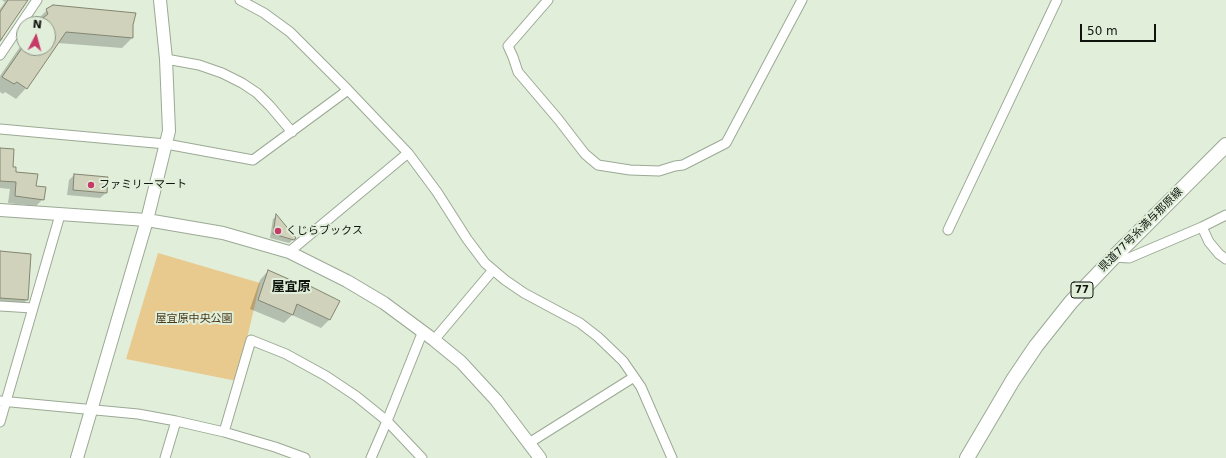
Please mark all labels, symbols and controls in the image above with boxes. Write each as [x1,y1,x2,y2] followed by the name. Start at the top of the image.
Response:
[16,16,56,56] north arrow
[1082,16,1158,42] scale bar
[32,18,42,32] text: N
[1087,24,1118,38] text: 50 m
[99,178,187,192] place label: ファミリーマート
[86,180,96,190] marker: ファミリーマート
[1096,185,1186,275] street label: 県道77号糸満与那原線
[286,224,363,238] place label: くじらブックス
[273,226,283,236] marker: くじらブックス
[272,280,310,296] district label: 屋宜原
[1071,282,1093,298] road number: 77
[156,312,232,326] park label: 屋宜原中央公園

